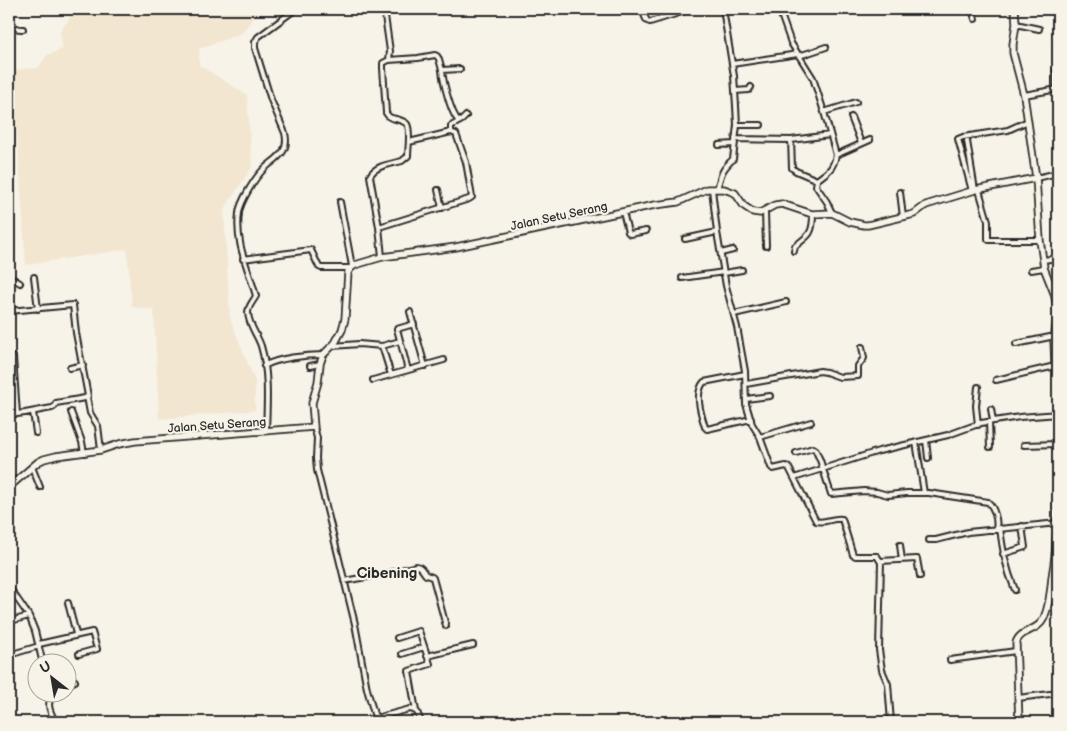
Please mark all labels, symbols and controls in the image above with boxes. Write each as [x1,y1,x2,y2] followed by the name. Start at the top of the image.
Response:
[509,199,609,234] street label: Jalan Setu Serang
[167,415,267,436] street label: Jalan Setu Serang
[357,564,417,583] district label: Cibening
[28,654,78,704] north arrow
[37,657,54,677] text: U

